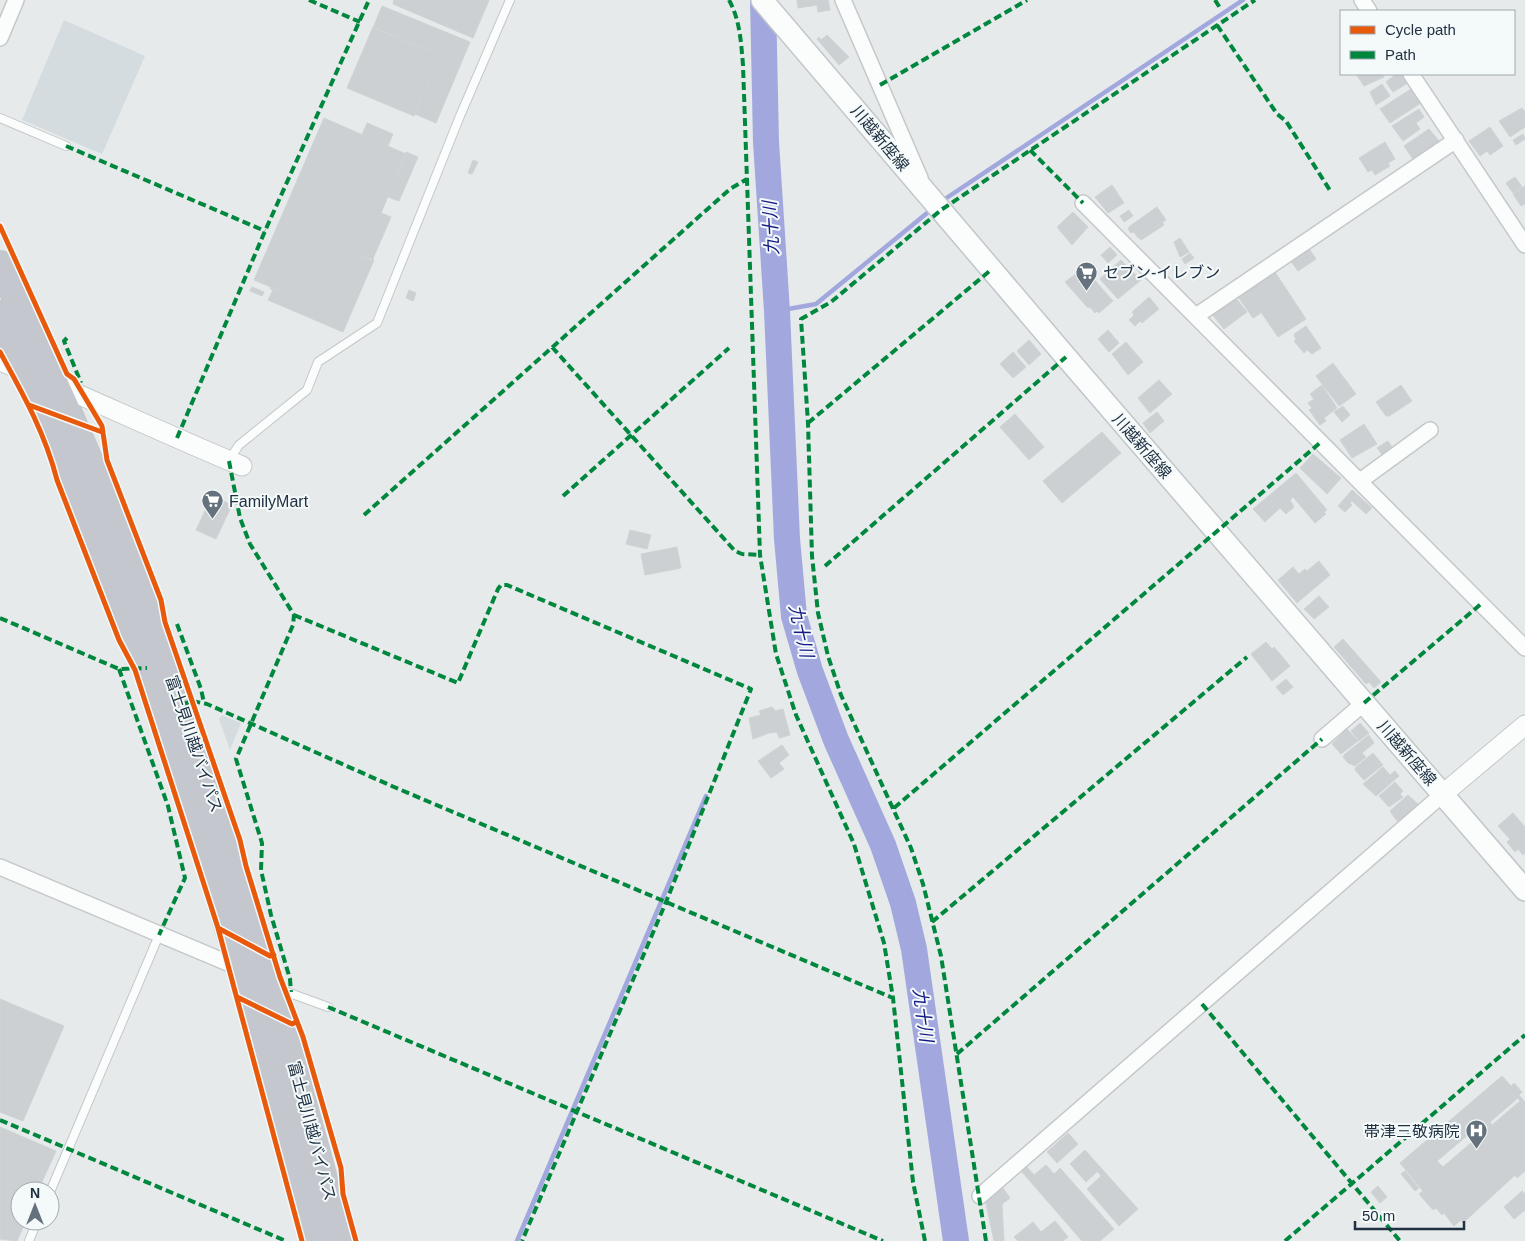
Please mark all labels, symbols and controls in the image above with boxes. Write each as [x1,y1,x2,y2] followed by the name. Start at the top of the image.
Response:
[1340,10,1515,75] legend
[1385,21,1456,38] text: Cycle path
[1385,46,1416,63] text: Path
[848,102,912,174] street label: 川越新座線
[759,199,782,255] water label: 九十川
[1075,260,1099,291] supermarket icon: セブン-イレブン
[1103,264,1220,281] place label: セブン-イレブン
[1109,410,1175,482] street label: 川越新座線
[201,489,225,520] supermarket icon: FamilyMart
[229,493,309,510] place label: FamilyMart
[785,602,817,662] water label: 九十川
[163,673,225,815] street label: 富士見川越バイパス
[1374,717,1440,789] street label: 川越新座線
[909,987,937,1045] water label: 九十川
[285,1059,339,1203] street label: 富士見川越バイパス
[1464,1119,1488,1150] hospital icon: 帯津三敬病院
[1364,1123,1460,1140] place label: 帯津三敬病院
[10,1181,60,1231] north arrow
[30,1185,40,1201] text: N
[1355,1198,1464,1230] scale bar
[1362,1207,1395,1224] text: 50 m

